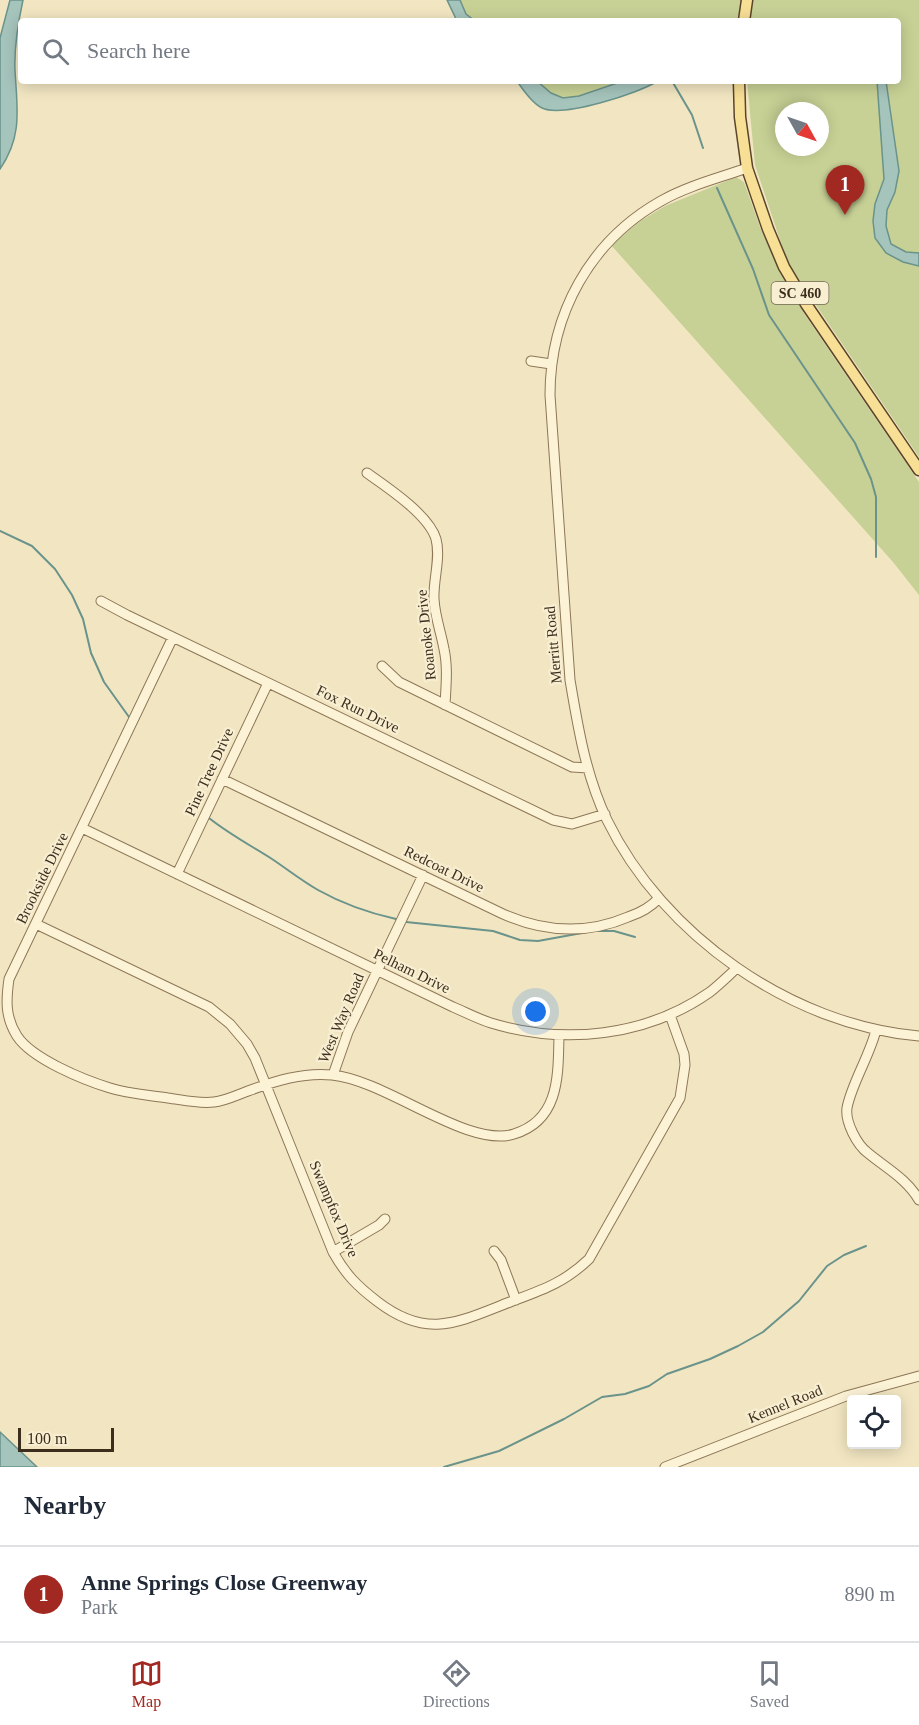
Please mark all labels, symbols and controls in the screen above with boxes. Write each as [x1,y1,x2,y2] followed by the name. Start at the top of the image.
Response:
[18,18,901,84] search box
[39,35,72,68] icon: search
[87,38,190,63] text: Search here
[775,102,829,156] north arrow
[826,166,864,215] pin: 1
[772,282,828,304] road number: SC 460
[413,588,439,681] street label: Roanoke Drive
[542,605,564,685] street label: Merritt Road
[314,682,402,736] street label: Fox Run Drive
[182,725,236,818] street label: Pine Tree Drive
[13,829,71,926] street label: Brookside Drive
[401,843,487,895] street label: Redcoat Drive
[371,946,453,997] street label: Pelham Drive
[315,970,367,1065] street label: West Way Road
[521,997,550,1026] your location
[307,1159,362,1260] street label: Swampfox Drive
[746,1382,825,1426] street label: Kennel Road
[847,1395,901,1449] map controls
[847,1395,901,1449] button: locate
[18,1425,114,1452] scale bar
[27,1430,67,1447] text: 100 m
[24,1491,106,1520] text: Nearby
[81,1570,367,1595] text: Anne Springs Close Greenway
[39,1583,49,1605] text: 1
[844,1583,895,1605] text: 890 m
[81,1596,118,1618] text: Park
[130,1657,163,1711] tab: Map
[423,1657,490,1711] tab: Directions
[750,1657,789,1711] tab: Saved

